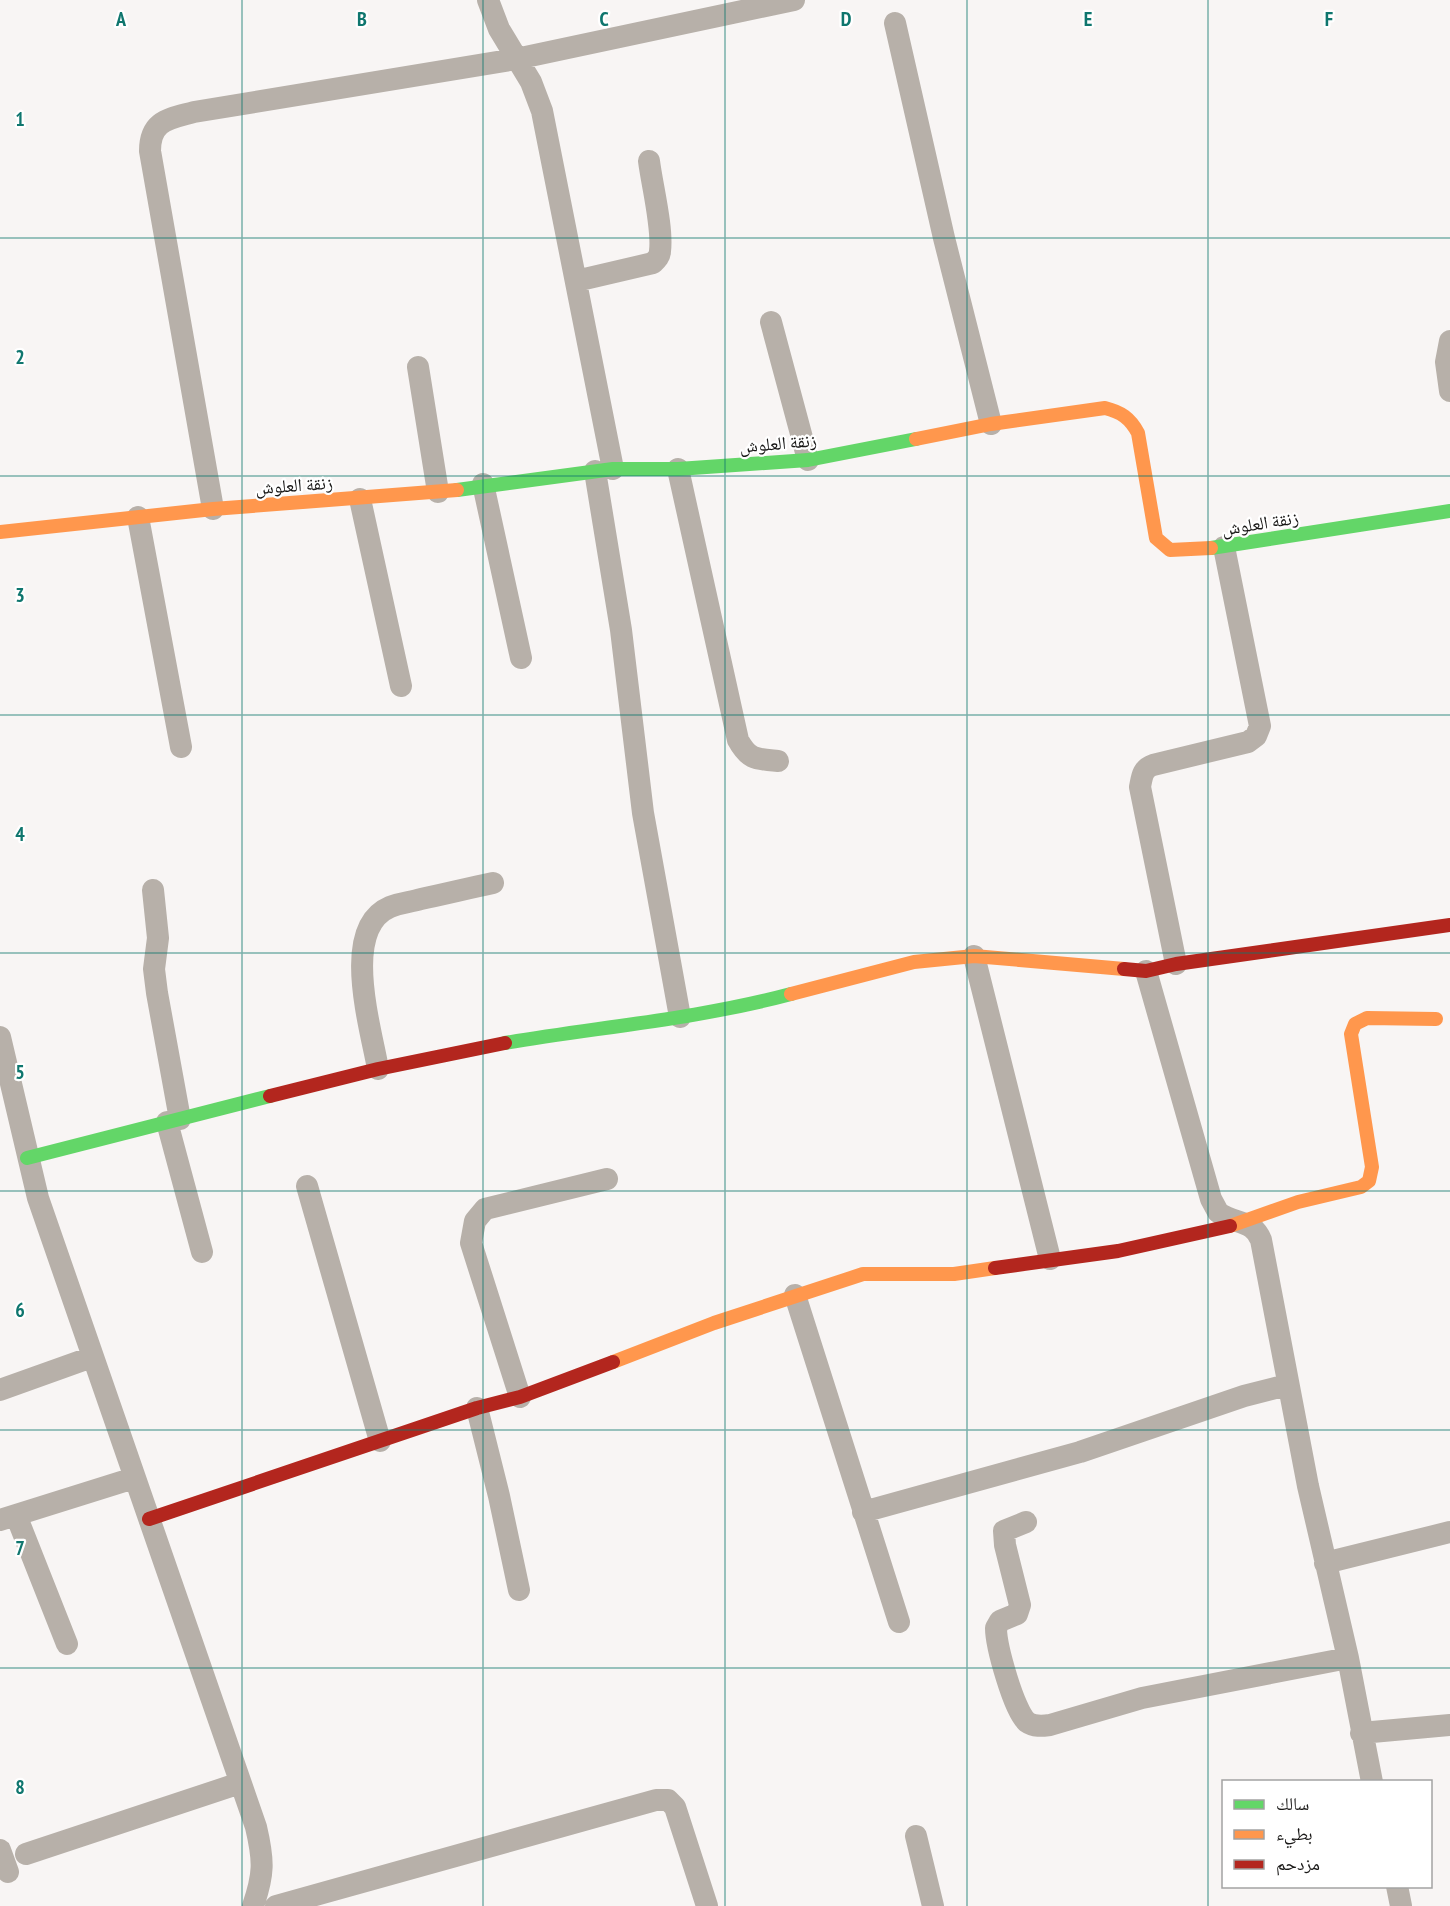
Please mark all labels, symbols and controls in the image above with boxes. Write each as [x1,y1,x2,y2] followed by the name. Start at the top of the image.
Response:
[115,6,127,32] text: A
[357,6,367,32] text: B
[599,6,609,32] text: C
[841,6,852,32] text: D
[1084,6,1092,32] text: E
[1325,6,1333,32] text: F
[15,106,25,132] text: 1
[15,344,25,370] text: 2
[738,428,818,458] street label: زنقة العلوش
[255,471,333,499] street label: زنقة العلوش
[1220,506,1300,540] street label: زنقة العلوش
[15,582,25,608] text: 3
[15,821,25,847] text: 4
[15,1059,25,1085] text: 5
[15,1297,25,1323] text: 6
[15,1535,25,1561] text: 7
[15,1774,25,1800] text: 8
[1222,1780,1432,1888] legend
[1276,1792,1309,1815] text: سالك
[1276,1822,1313,1849] text: بطيء
[1276,1852,1320,1876] text: مزدحم

